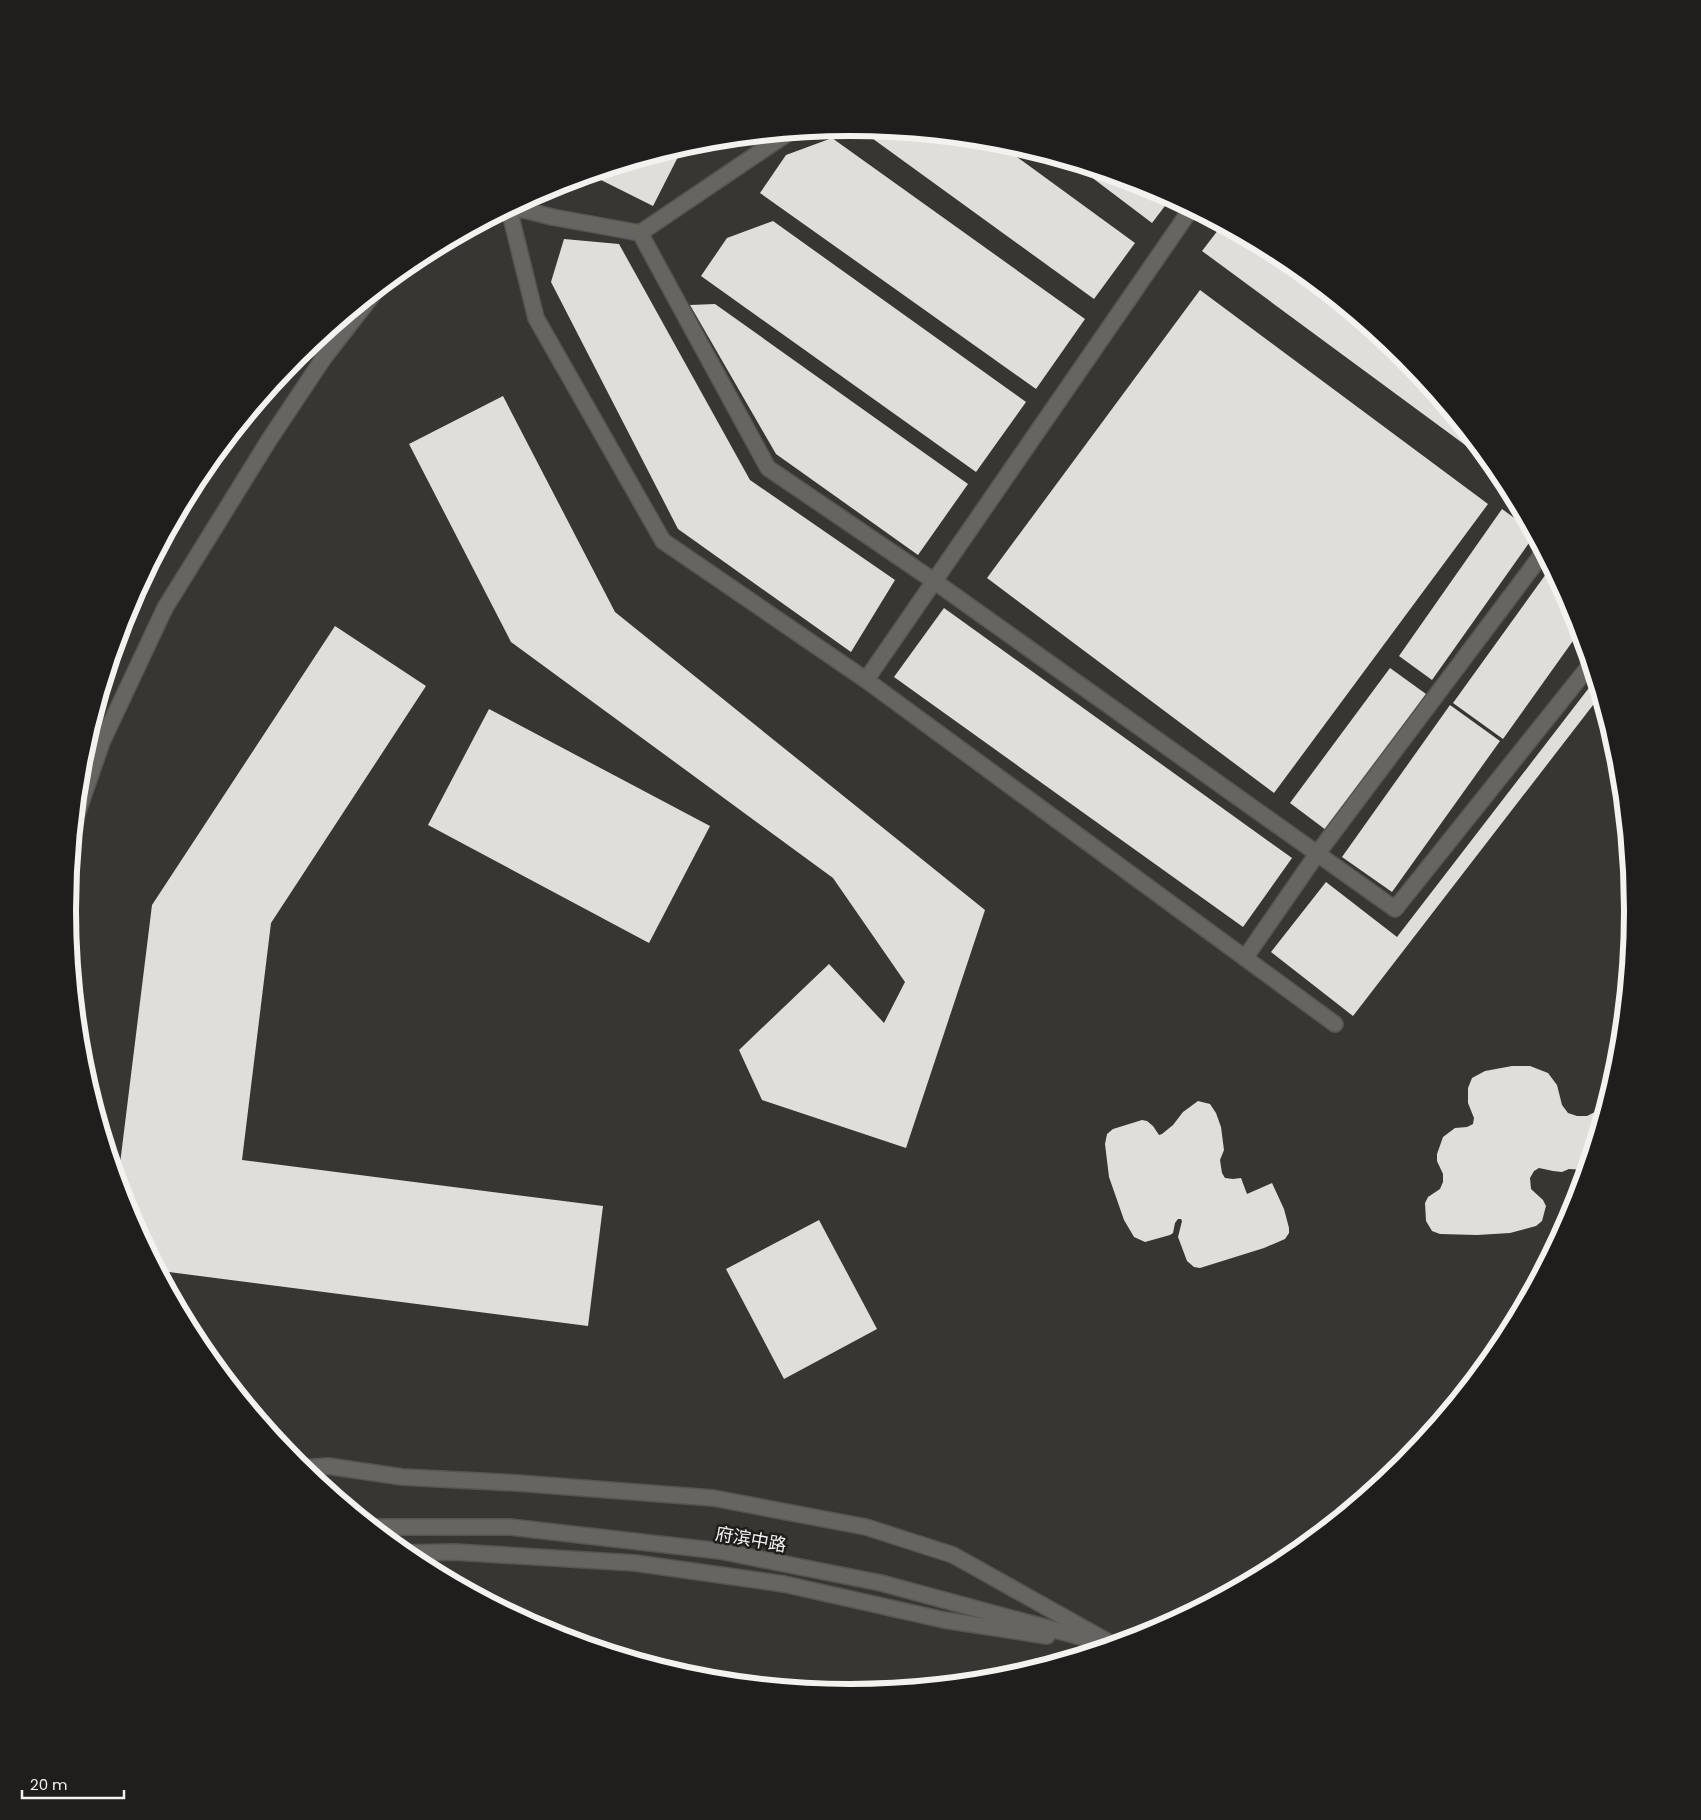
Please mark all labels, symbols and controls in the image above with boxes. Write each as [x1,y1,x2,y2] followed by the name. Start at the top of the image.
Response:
[713,1520,789,1558] street label: 府滨中路
[22,1768,125,1800] scale bar
[30,1774,68,1795] text: 20 m

